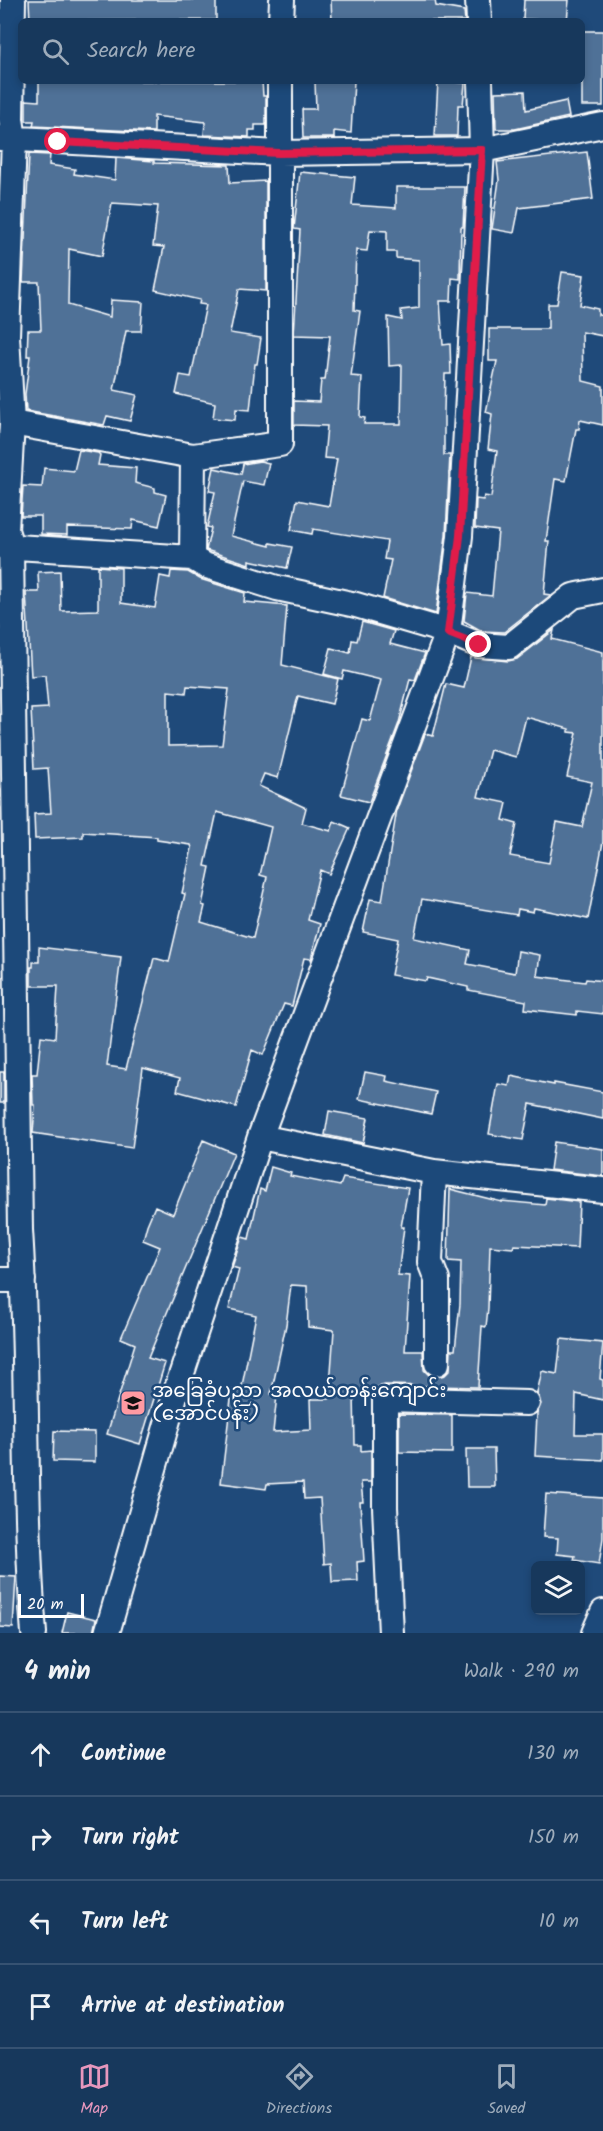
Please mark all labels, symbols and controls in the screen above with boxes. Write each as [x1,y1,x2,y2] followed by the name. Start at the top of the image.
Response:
[18,18,585,84] search box
[87,34,195,69] text: Search here
[39,35,72,68] icon: search
[44,128,70,154] route start
[465,631,491,657] route end
[152,1376,446,1431] place label: အခြေခံပညာ အလယ်တန်းကျောင်း (အောင်ပန်း)
[118,1388,148,1418] school or university icon: အခြေခံပညာ အလယ်တန်းကျောင်း (အောင်ပန်း)
[531,1561,585,1615] map controls
[531,1561,585,1615] button: layers
[18,1591,84,1618] scale bar
[27,1592,63,1617] text: 20 m
[24,1651,91,1693] text: 4 min
[464,1656,579,1688] text: Walk · 290 m
[81,1737,166,1772] text: Continue
[24,1738,57,1771] icon: ahead
[527,1738,579,1770] text: 130 m
[81,1821,179,1856] text: Turn right
[24,1822,57,1855] icon: right
[528,1822,579,1854] text: 150 m
[81,1905,168,1940] text: Turn left
[24,1906,57,1939] icon: left
[539,1906,579,1938] text: 10 m
[81,1989,284,2024] text: Arrive at destination
[24,1990,57,2023] icon: arrive
[78,2060,111,2121] tab: Map
[266,2060,332,2121] tab: Directions
[487,2060,525,2121] tab: Saved

